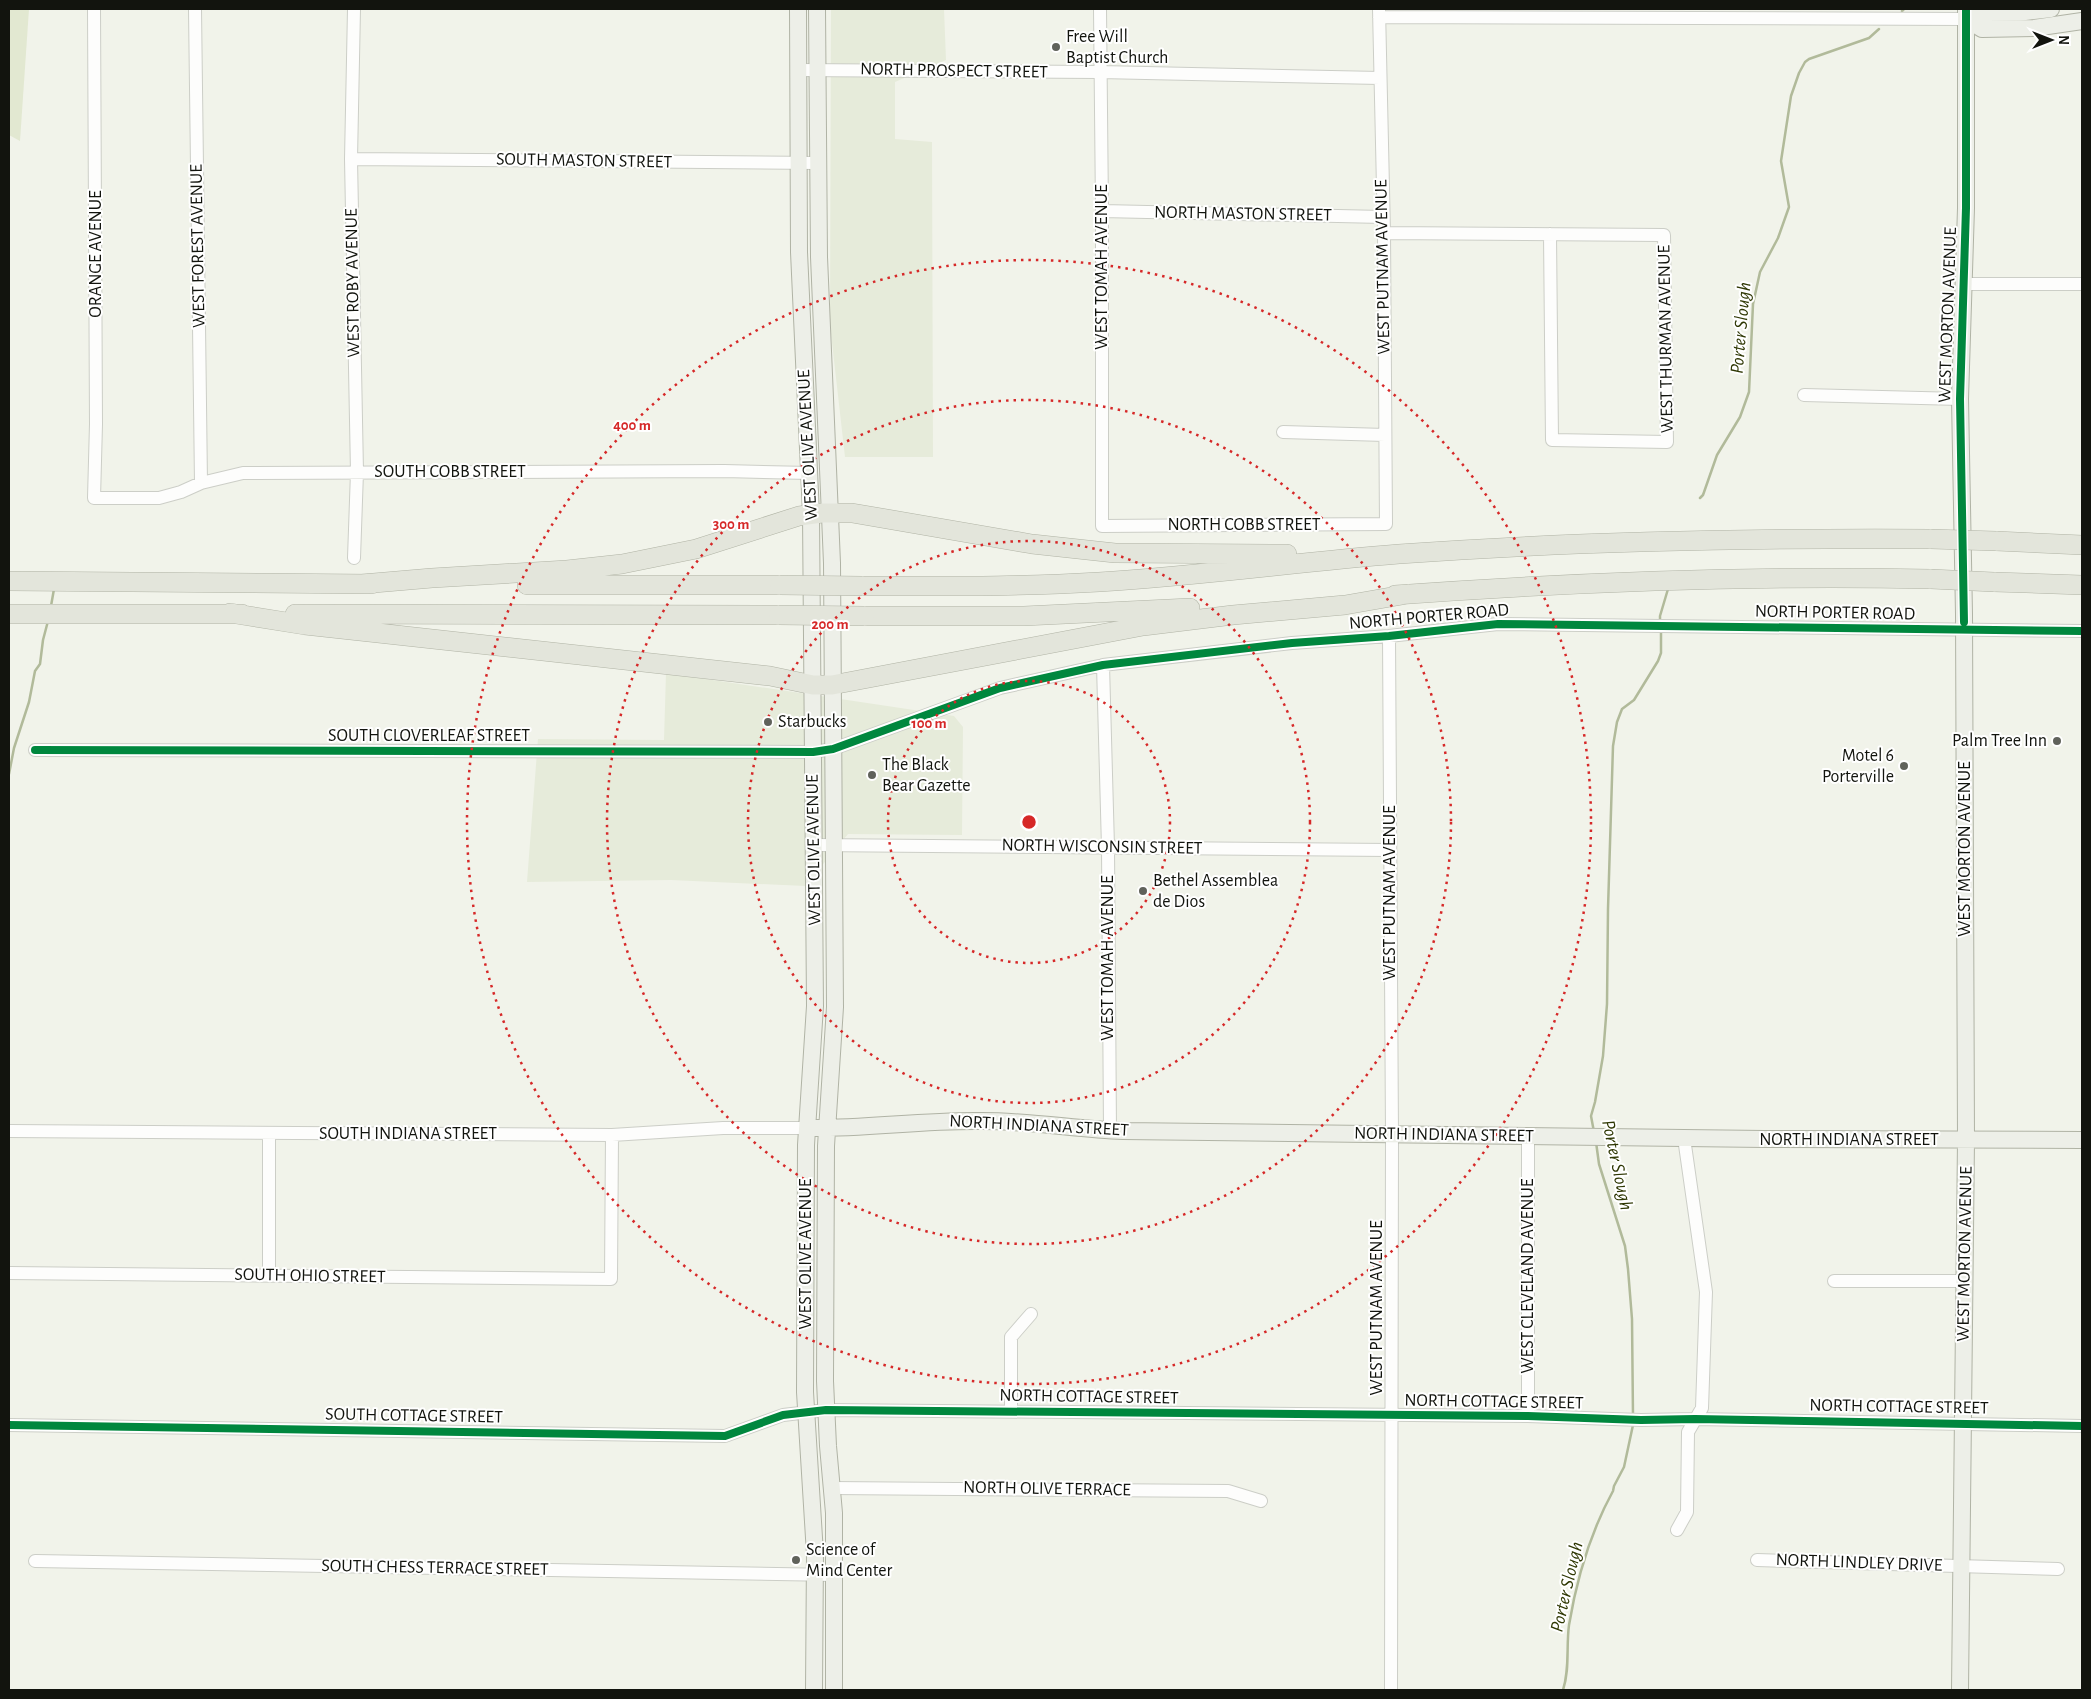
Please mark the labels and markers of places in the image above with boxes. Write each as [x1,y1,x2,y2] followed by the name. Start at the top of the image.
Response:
[1066,28,1168,67] place label: Free Will Baptist Church
[1050,41,1062,53] marker: Free Will Baptist Church
[778,713,846,731] place label: Starbucks
[762,716,774,728] marker: Starbucks
[1952,732,2047,750] place label: Palm Tree Inn
[2051,735,2063,747] marker: Palm Tree Inn
[1822,747,1894,786] place label: Motel 6 Porterville
[882,756,971,795] place label: The Black Bear Gazette
[1898,760,1910,772] marker: Motel 6 Porterville
[866,769,878,781] marker: The Black Bear Gazette
[1020,813,1038,831] centre of rings
[1153,872,1278,911] place label: Bethel Assemblea de Dios
[1137,885,1149,897] marker: Bethel Assemblea de Dios
[806,1541,893,1580] place label: Science of Mind Center
[790,1554,802,1566] marker: Science of Mind Center

